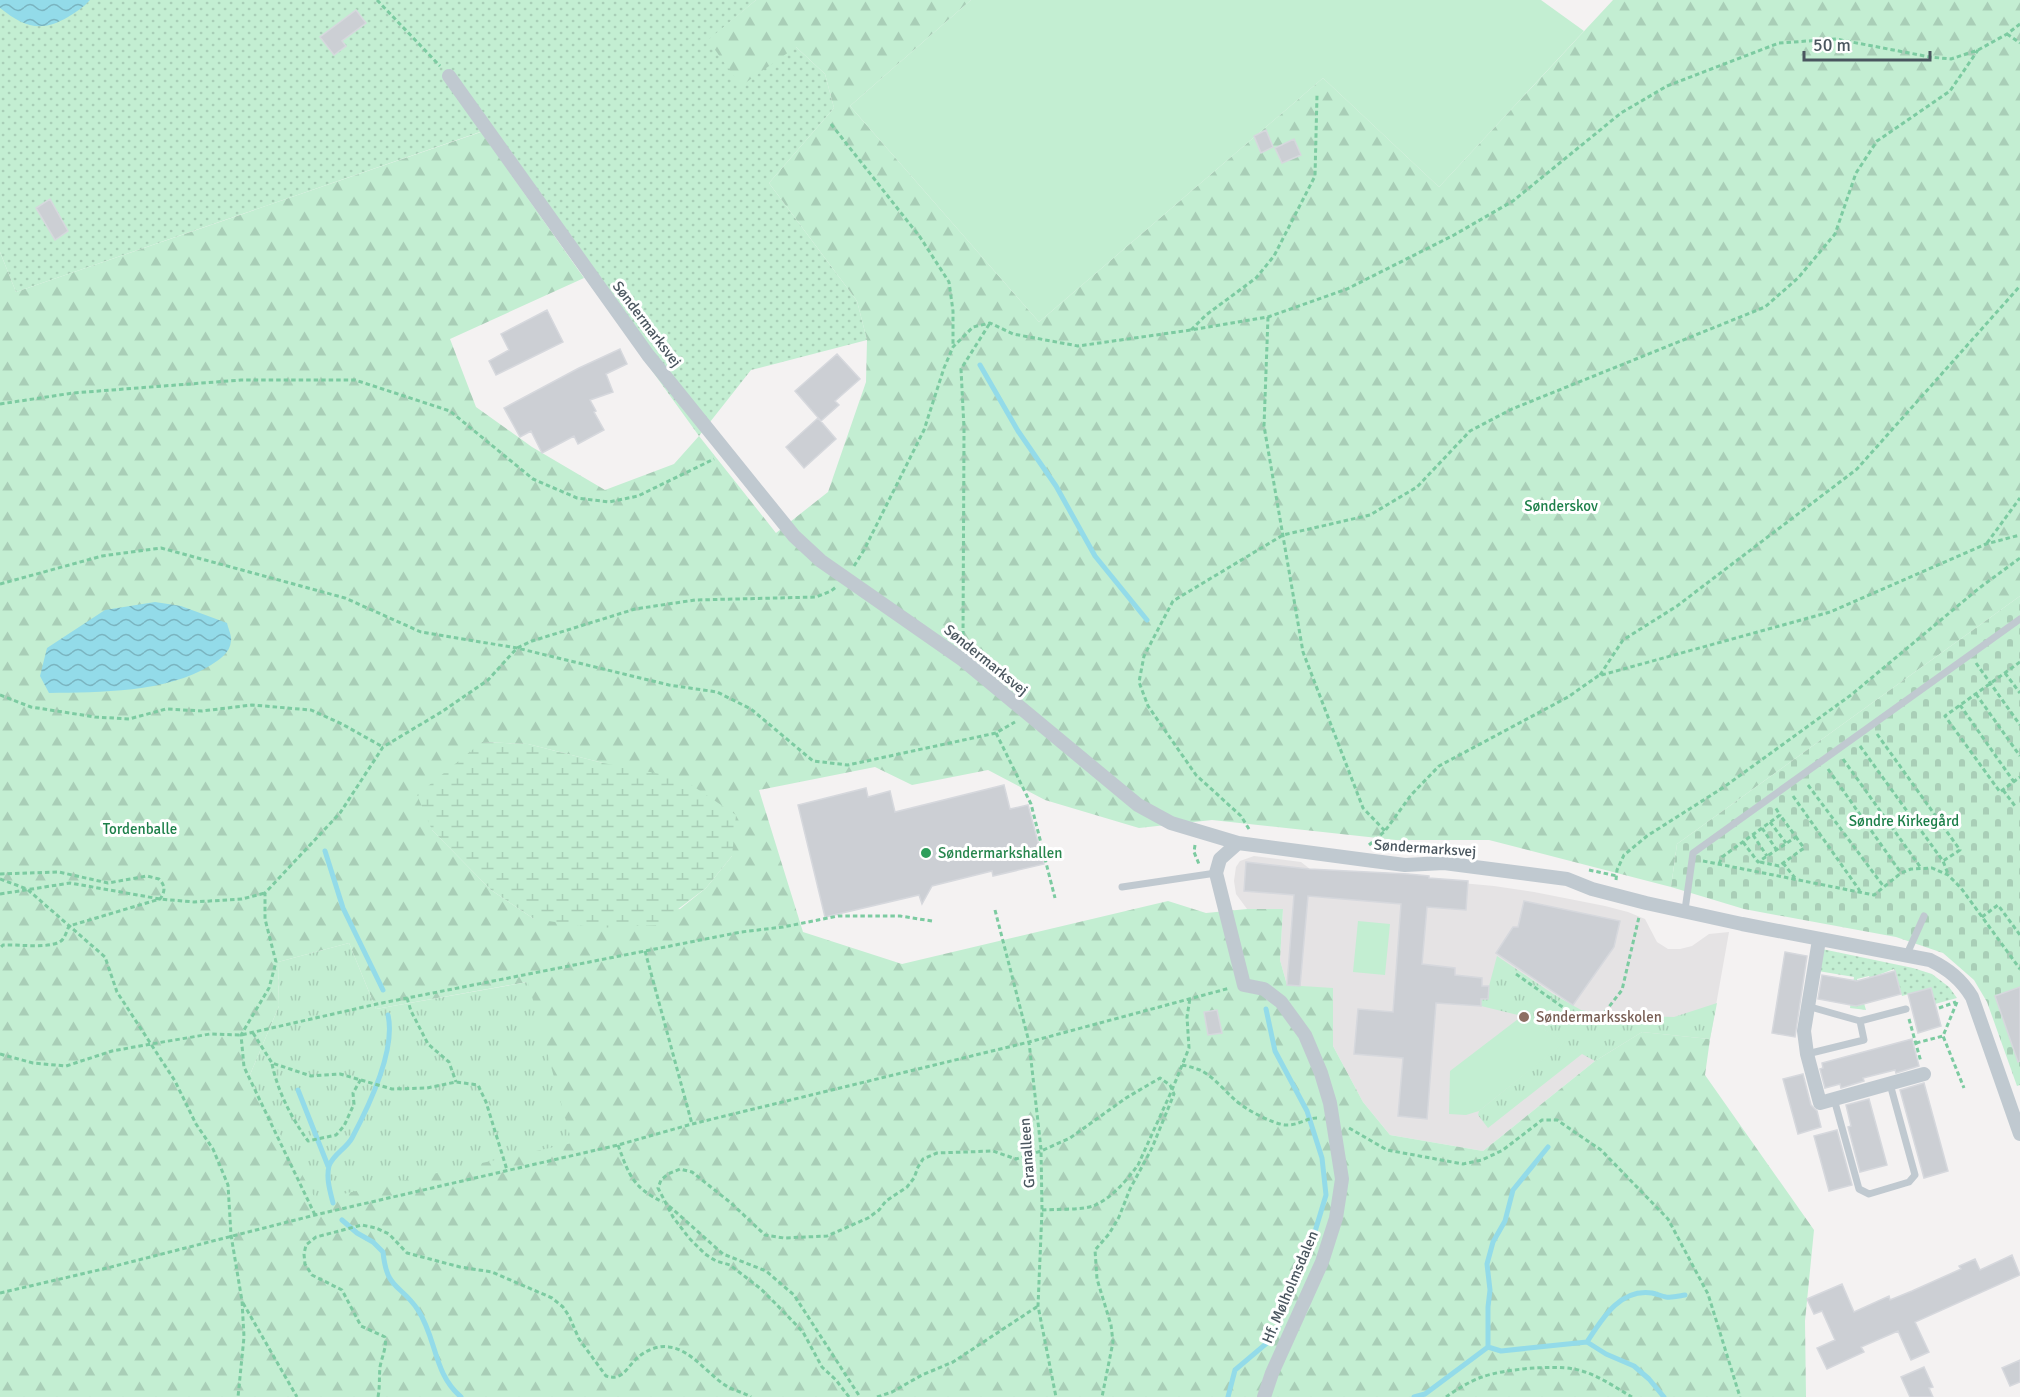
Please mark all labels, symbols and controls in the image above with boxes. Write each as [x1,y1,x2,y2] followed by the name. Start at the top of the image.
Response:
[1804,24,1930,62] scale bar
[1813,34,1851,56] text: 50 m
[609,278,685,370] street label: Søndermarksvej
[1524,497,1598,515] park label: Sønderskov
[940,621,1032,699] street label: Søndermarksvej
[1849,812,1959,830] park label: Søndre Kirkegård
[103,820,177,838] park label: Tordenballe
[1373,835,1477,861] street label: Søndermarksvej
[938,844,1062,862] place label: Søndermarkshallen
[919,846,933,860] marker: Søndermarkshallen
[1536,1008,1662,1026] place label: Søndermarksskolen
[1517,1010,1531,1024] marker: Søndermarksskolen
[1016,1117,1038,1189] street label: Granalleen
[1258,1228,1322,1346] street label: Hf. Mølholmsdalen

